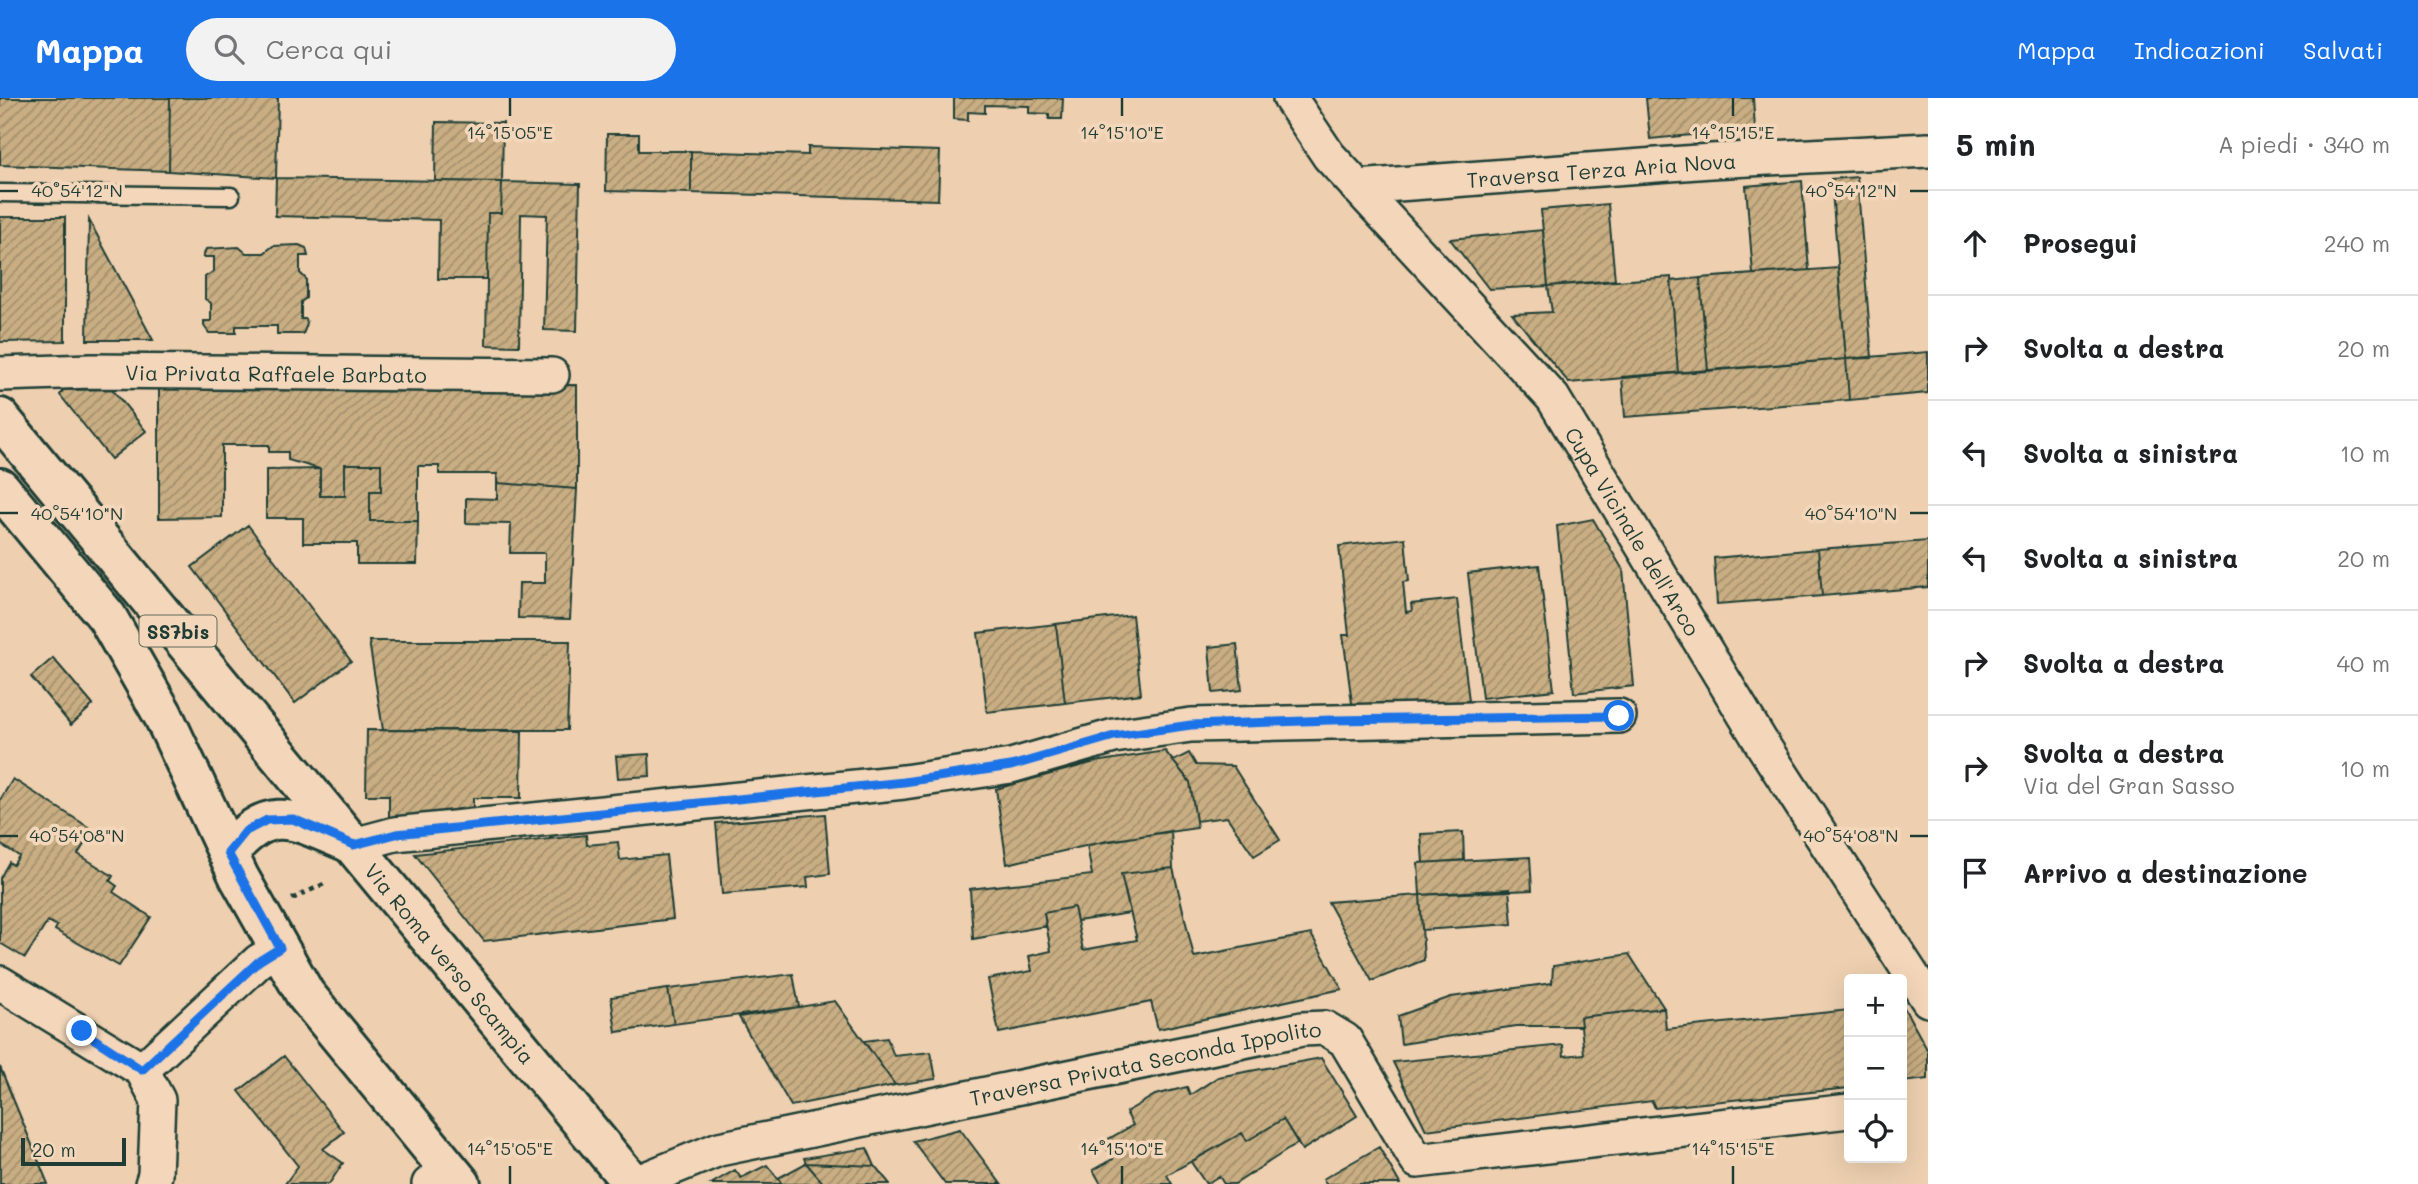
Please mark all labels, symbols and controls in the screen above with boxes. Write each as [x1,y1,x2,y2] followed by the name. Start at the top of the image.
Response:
[186,18,676,81] search box
[35,28,144,71] text: Mappa
[210,30,248,68] icon: search
[266,32,392,66] text: Cerca qui
[2017,34,2096,65] text: Mappa
[2134,34,2265,65] text: Indicazioni
[2303,34,2383,65] text: Salvati
[467,120,553,144] text: 14°15'05"E
[1080,120,1164,144] text: 14°15'10"E
[1691,120,1775,144] text: 14°15'15"E
[1956,124,2036,164] text: 5 min
[2218,129,2390,159] text: A piedi · 340 m
[1466,146,1737,192] street label: Traversa Terza Aria Nova
[31,178,123,202] text: 40°54'12"N
[1805,178,1897,202] text: 40°54'12"N
[1956,224,1994,262] icon: ahead
[2023,226,2138,260] text: Prosegui
[2324,228,2390,258] text: 240 m
[1956,329,1994,367] icon: right
[2023,331,2224,365] text: Svolta a destra
[2337,333,2390,363] text: 20 m
[125,358,427,387] street label: Via Privata Raffaele Barbato
[1560,422,1707,640] street label: Cupa Vicinale dell'Arco
[1956,434,1994,472] icon: left
[2023,436,2238,470] text: Svolta a sinistra
[2340,438,2390,468] text: 10 m
[31,501,123,525] text: 40°54'10"N
[1805,501,1897,525] text: 40°54'10"N
[1956,539,1994,577] icon: left
[2023,541,2238,575] text: Svolta a sinistra
[2337,543,2390,573] text: 20 m
[140,616,216,646] road number: SS7bis
[1956,644,1994,682] icon: right
[2023,646,2224,680] text: Svolta a destra
[2337,648,2390,678] text: 40 m
[1603,700,1634,731] route start
[2023,736,2224,770] text: Svolta a destra
[1956,749,1994,787] icon: right
[2340,753,2390,783] text: 10 m
[2023,770,2235,800] text: Via del Gran Sasso
[29,823,125,847] text: 40°54'08"N
[1803,823,1899,847] text: 40°54'08"N
[1956,854,1994,892] icon: arrive
[2023,856,2308,890] text: Arrivo a destinazione
[359,857,541,1069] street label: Via Roma verso Scampia
[1844,974,1907,1163] map controls
[1844,974,1907,1037] button: +
[66,1015,97,1046] route end
[967,1015,1322,1111] street label: Traversa Privata Seconda Ippolito
[1844,1037,1907,1100] button: −
[1844,1100,1907,1163] button: locate
[21,1135,126,1167] scale bar
[467,1136,553,1160] text: 14°15'05"E
[1080,1136,1164,1160] text: 14°15'10"E
[1691,1136,1775,1160] text: 14°15'15"E
[32,1137,76,1162] text: 20 m

